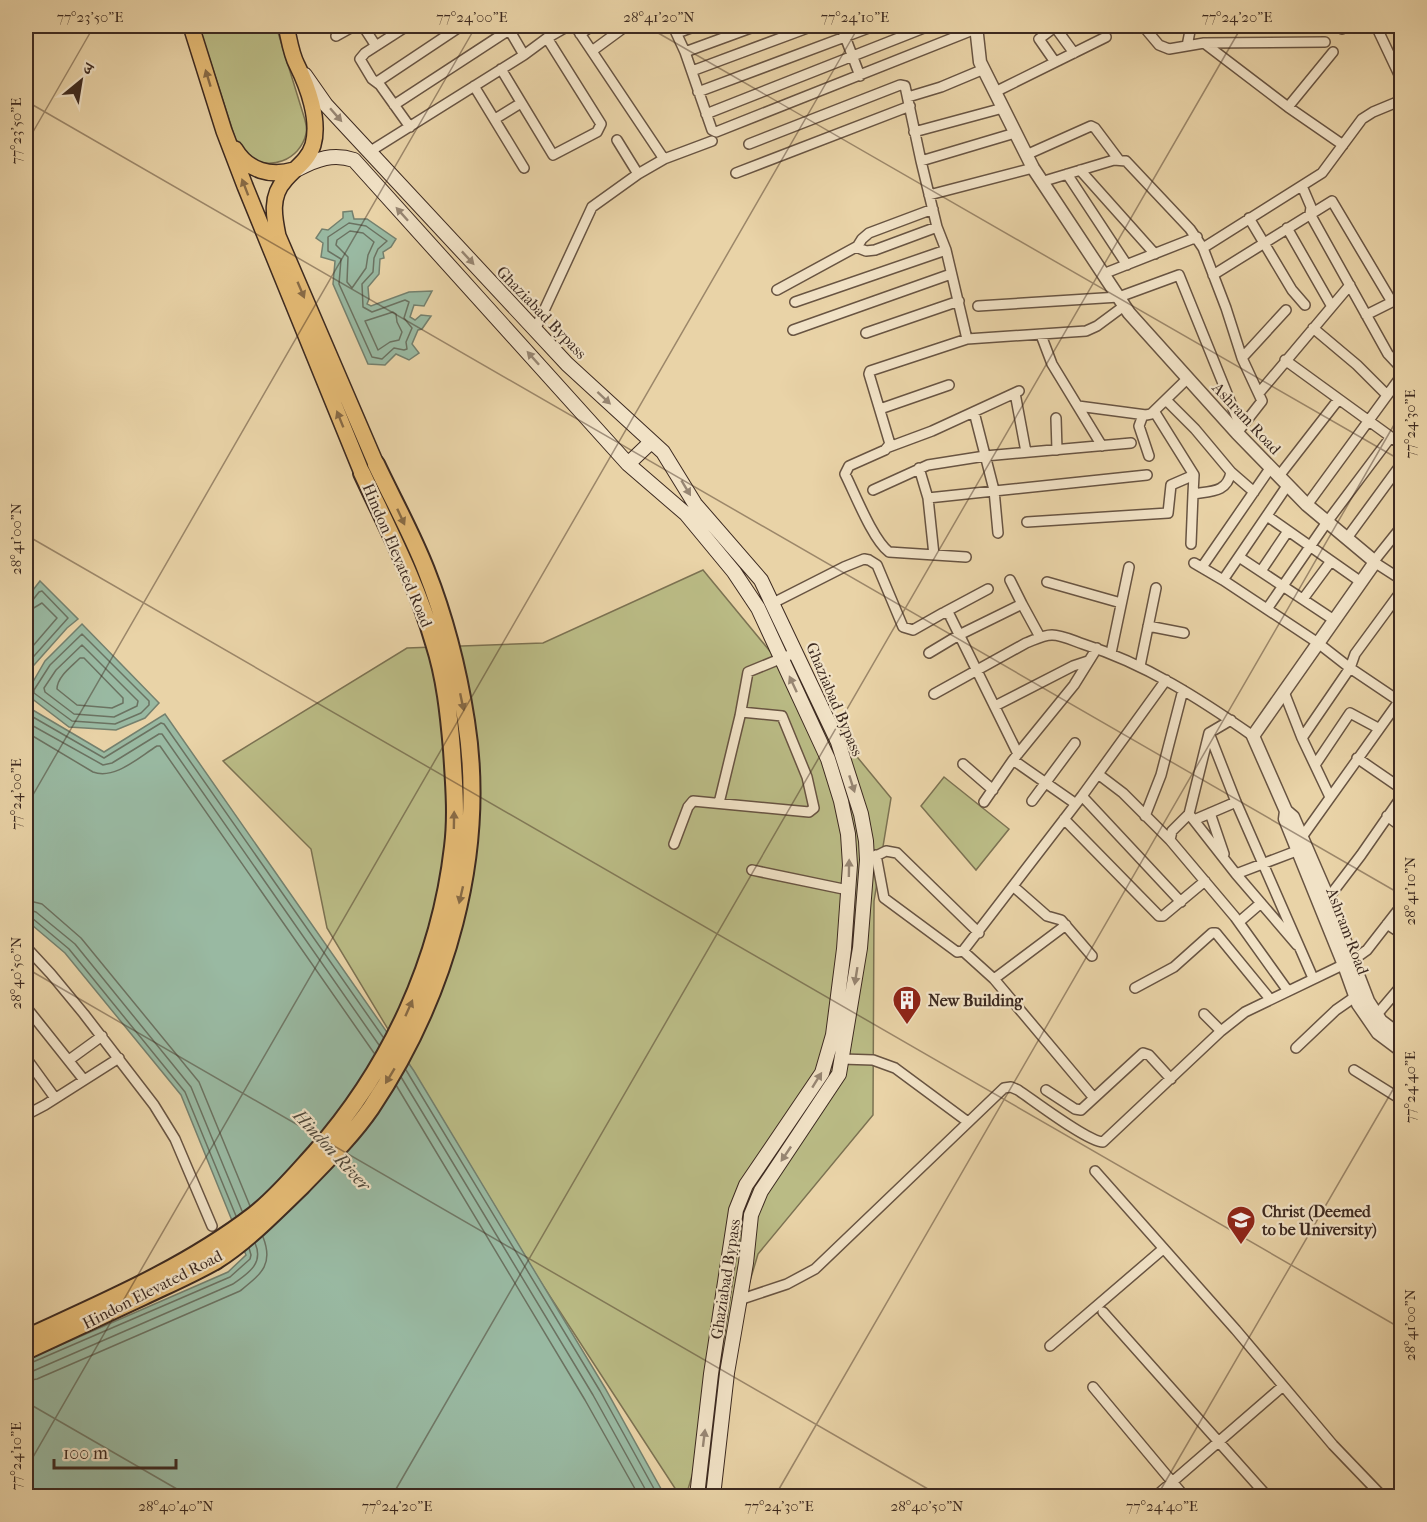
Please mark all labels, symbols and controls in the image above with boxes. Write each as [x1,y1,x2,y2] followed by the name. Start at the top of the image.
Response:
[57,8,123,26] text: 77°23'50"E
[436,8,508,26] text: 77°24'00"E
[623,8,695,26] text: 28°41'20"N
[821,8,889,26] text: 77°24'10"E
[1202,8,1272,26] text: 77°24'20"E
[51,51,111,111] north arrow
[79,58,98,80] text: उ
[203,69,212,87] one-way arrow
[7,98,25,164] text: 77°23'50"E
[329,107,342,122] one-way arrow
[240,178,250,196] one-way arrow
[395,206,409,221] one-way arrow
[461,251,475,266] one-way arrow
[493,262,591,363] street label: Ghaziabad Bypass
[297,281,306,299] one-way arrow
[526,351,540,366] one-way arrow
[1208,378,1285,459] street label: Ashram Road
[1401,389,1419,459] text: 77°24'30"E
[596,391,611,405] one-way arrow
[335,410,344,428] one-way arrow
[359,480,437,630] street label: Hindon Elevated Road
[681,480,691,497] one-way arrow
[7,502,25,575] text: 28°41'00"N
[397,509,406,526] one-way arrow
[802,639,867,759] street label: Ghaziabad Bypass
[789,675,798,692] one-way arrow
[458,692,467,711] one-way arrow
[7,758,25,830] text: 77°24'00"E
[847,775,857,793] one-way arrow
[449,811,459,830] one-way arrow
[1401,856,1419,925] text: 28°41'10"N
[844,859,854,878] one-way arrow
[1322,884,1373,978] street label: Ashram Road
[456,886,465,905] one-way arrow
[7,936,25,1010] text: 28°40'50"N
[851,967,860,986] one-way arrow
[891,984,923,1026] building icon: New Building
[928,991,1023,1011] place label: New Building
[404,1000,413,1017] one-way arrow
[1401,1051,1419,1123] text: 77°24'40"E
[385,1068,396,1084] one-way arrow
[811,1072,822,1088] one-way arrow
[288,1105,376,1197] water label: Hindon River
[780,1145,792,1161] one-way arrow
[1261,1202,1377,1240] place label: Christ (Deemed to be University)
[1225,1204,1257,1246] school or university icon: Christ (Deemed to be University)
[707,1217,744,1341] street label: Ghaziabad Bypass
[79,1246,226,1333] street label: Hindon Elevated Road
[1401,1288,1419,1361] text: 28°41'00"N
[7,1422,25,1490] text: 77°24'10"E
[699,1429,709,1448] one-way arrow
[54,1432,176,1470] scale bar
[63,1443,108,1464] text: 100 m
[138,1497,214,1515] text: 28°40'40"N
[362,1497,432,1515] text: 77°24'20"E
[744,1497,814,1515] text: 77°24'30"E
[891,1497,964,1515] text: 28°40'50"N
[1126,1497,1198,1515] text: 77°24'40"E

